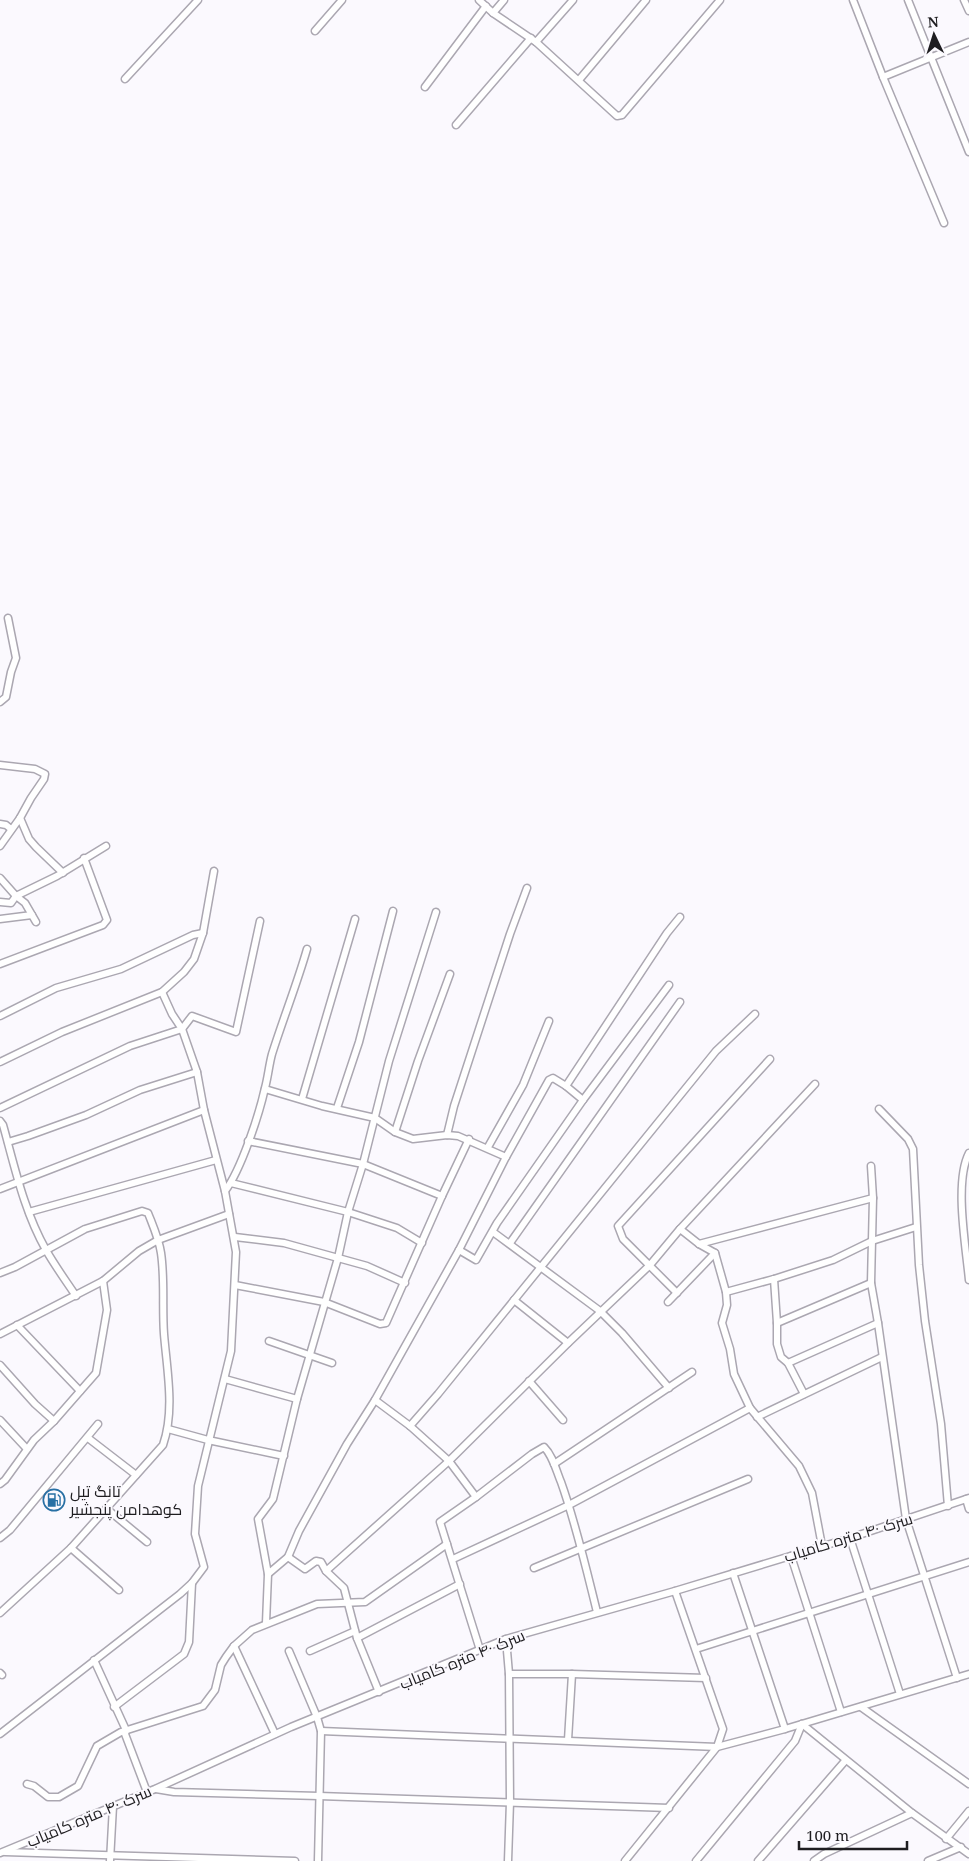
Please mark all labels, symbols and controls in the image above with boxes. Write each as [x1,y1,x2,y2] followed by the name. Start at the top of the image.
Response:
[909,10,959,60] north arrow
[927,12,939,31] text: N
[69,1480,182,1521] place label: تانگ تیل کوهدامن پنجشیر
[42,1488,66,1512] fuel station icon: تانگ تیل کوهدامن پنجشیر
[781,1507,915,1567] street label: سرک ۴۰ متره کامیاب
[396,1624,528,1694] street label: سرک ۴۰ متره کامیاب
[23,1780,155,1852] street label: سرک ۴۰ متره کامیاب
[799,1818,906,1850] scale bar
[806,1825,849,1845] text: 100 m

